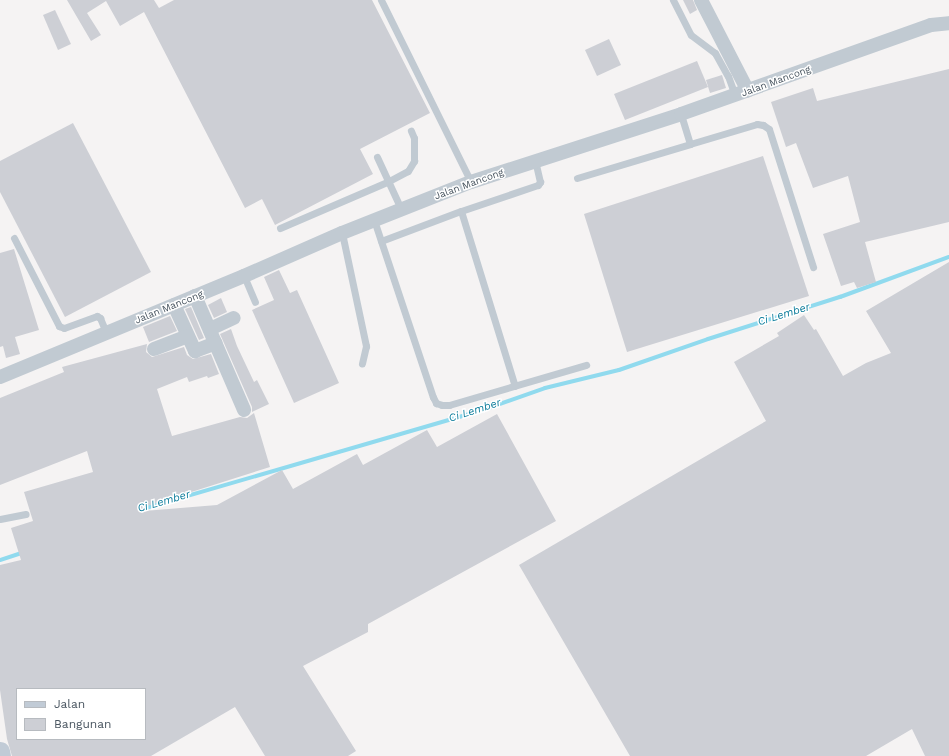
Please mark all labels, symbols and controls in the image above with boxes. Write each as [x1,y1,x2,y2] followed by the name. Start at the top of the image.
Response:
[740,63,812,99] street label: Jalan Mancong
[433,166,505,202] street label: Jalan Mancong
[133,288,205,326] street label: Jalan Mancong
[756,301,812,329] water label: Ci Lember
[447,396,503,426] water label: Ci Lember
[136,488,192,516] water label: Ci Lember
[16,688,146,740] legend
[54,697,85,711] text: Jalan
[54,717,112,731] text: Bangunan

